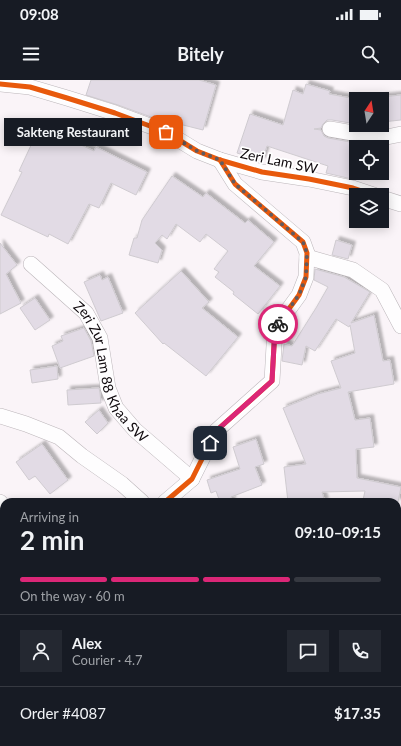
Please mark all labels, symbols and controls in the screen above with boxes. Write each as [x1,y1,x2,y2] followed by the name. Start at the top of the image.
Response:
[20,5,59,23] text: 09:08
[20,43,42,65] icon: menu
[177,43,224,65] text: Bitely
[359,43,381,65] icon: search
[349,92,389,132] north arrow
[349,92,389,228] map controls
[149,115,183,149] pin
[4,118,142,146] callout: Sakteng Restaurant
[155,121,177,143] icon: bag
[17,124,129,140] text: Sakteng Restaurant
[349,140,389,180] button: locate
[239,144,320,177] street label: Zeri Lam SW
[349,188,389,228] button: layers
[71,297,152,446] street label: Zeri Zur Lam 88 Khaa SW
[258,304,298,344] courier
[267,313,289,335] icon: bike
[193,426,227,460] pin
[199,432,221,454] icon: home
[20,509,79,525] text: Arriving in
[295,523,381,541] text: 09:10–09:15
[20,524,84,556] text: 2 min
[20,588,125,604] text: On the way · 60 m
[20,630,62,672] button: person
[287,630,329,672] button: chat
[339,630,381,672] button: phone
[72,634,102,652] text: Alex
[72,652,143,668] text: Courier · 4.7
[20,704,106,722] text: Order #4087
[334,704,381,722] text: $17.35

